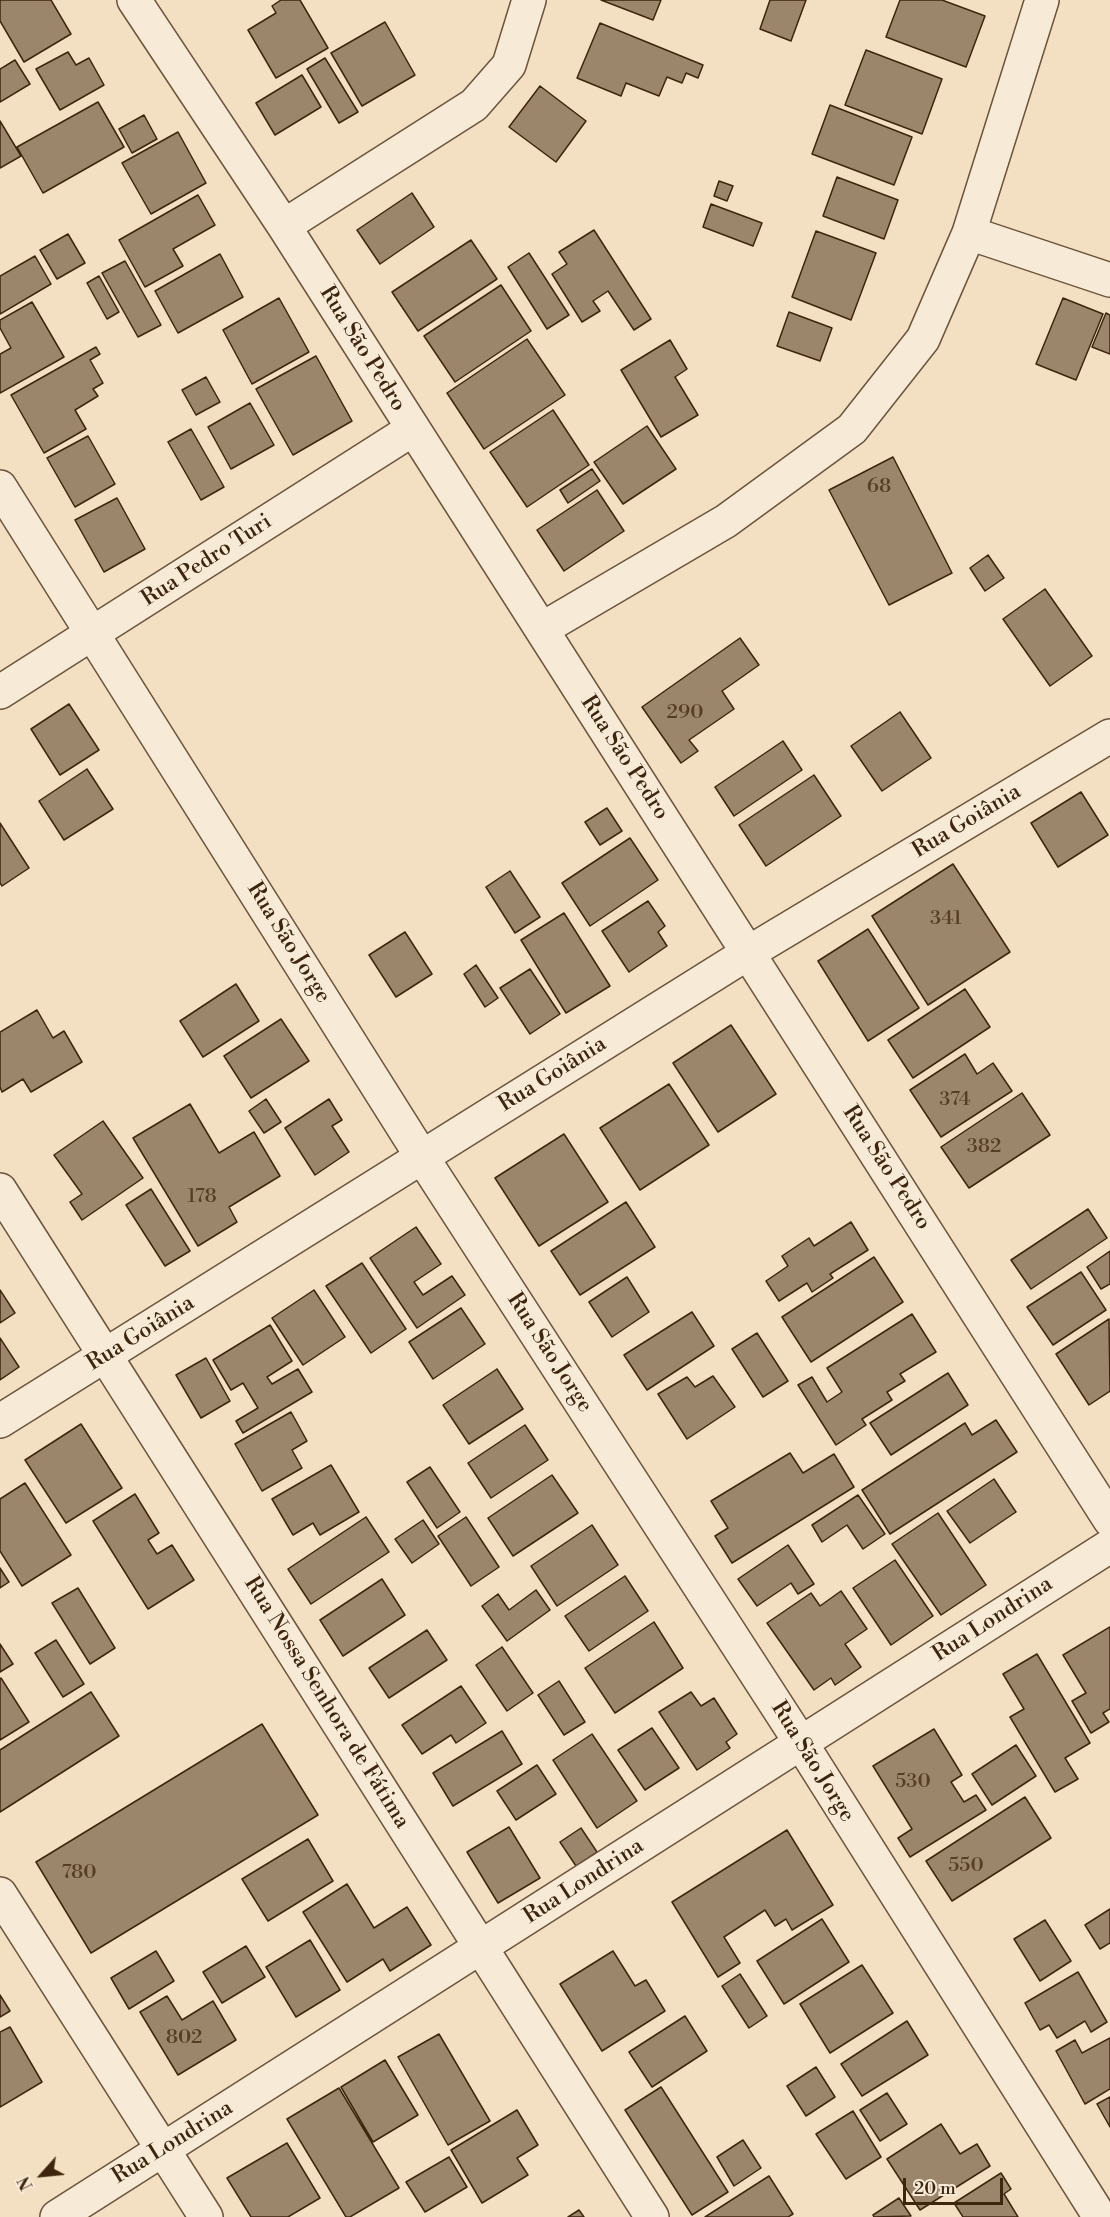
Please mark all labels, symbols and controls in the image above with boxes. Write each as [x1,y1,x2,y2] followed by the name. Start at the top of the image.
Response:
[313,281,411,417] street label: Rua São Pedro
[867,475,891,499] house number: 68
[137,509,277,613] street label: Rua Pedro Turi
[574,691,674,825] street label: Rua São Pedro
[667,701,703,725] house number: 290
[908,779,1026,865] street label: Rua Goiânia
[240,878,336,1008] street label: Rua São Jorge
[930,907,962,931] house number: 341
[494,1032,612,1118] street label: Rua Goiânia
[939,1088,971,1112] house number: 374
[836,1101,936,1235] street label: Rua São Pedro
[967,1135,1001,1159] house number: 382
[187,1185,217,1209] house number: 178
[501,1288,597,1418] street label: Rua São Jorge
[82,1291,200,1377] street label: Rua Goiânia
[237,1572,415,1834] street label: Rua Nossa Senhora de Fátima
[928,1572,1058,1668] street label: Rua Londrina
[764,1697,860,1827] street label: Rua São Jorge
[895,1770,931,1794] house number: 530
[519,1834,649,1930] street label: Rua Londrina
[948,1854,984,1878] house number: 550
[61,1861,97,1885] house number: 780
[166,2026,202,2050] house number: 802
[108,2095,238,2191] street label: Rua Londrina
[12,2145,72,2205] north arrow
[906,2166,1006,2204] scale bar
[14,2173,38,2193] text: N
[914,2177,956,2200] text: 20 m

